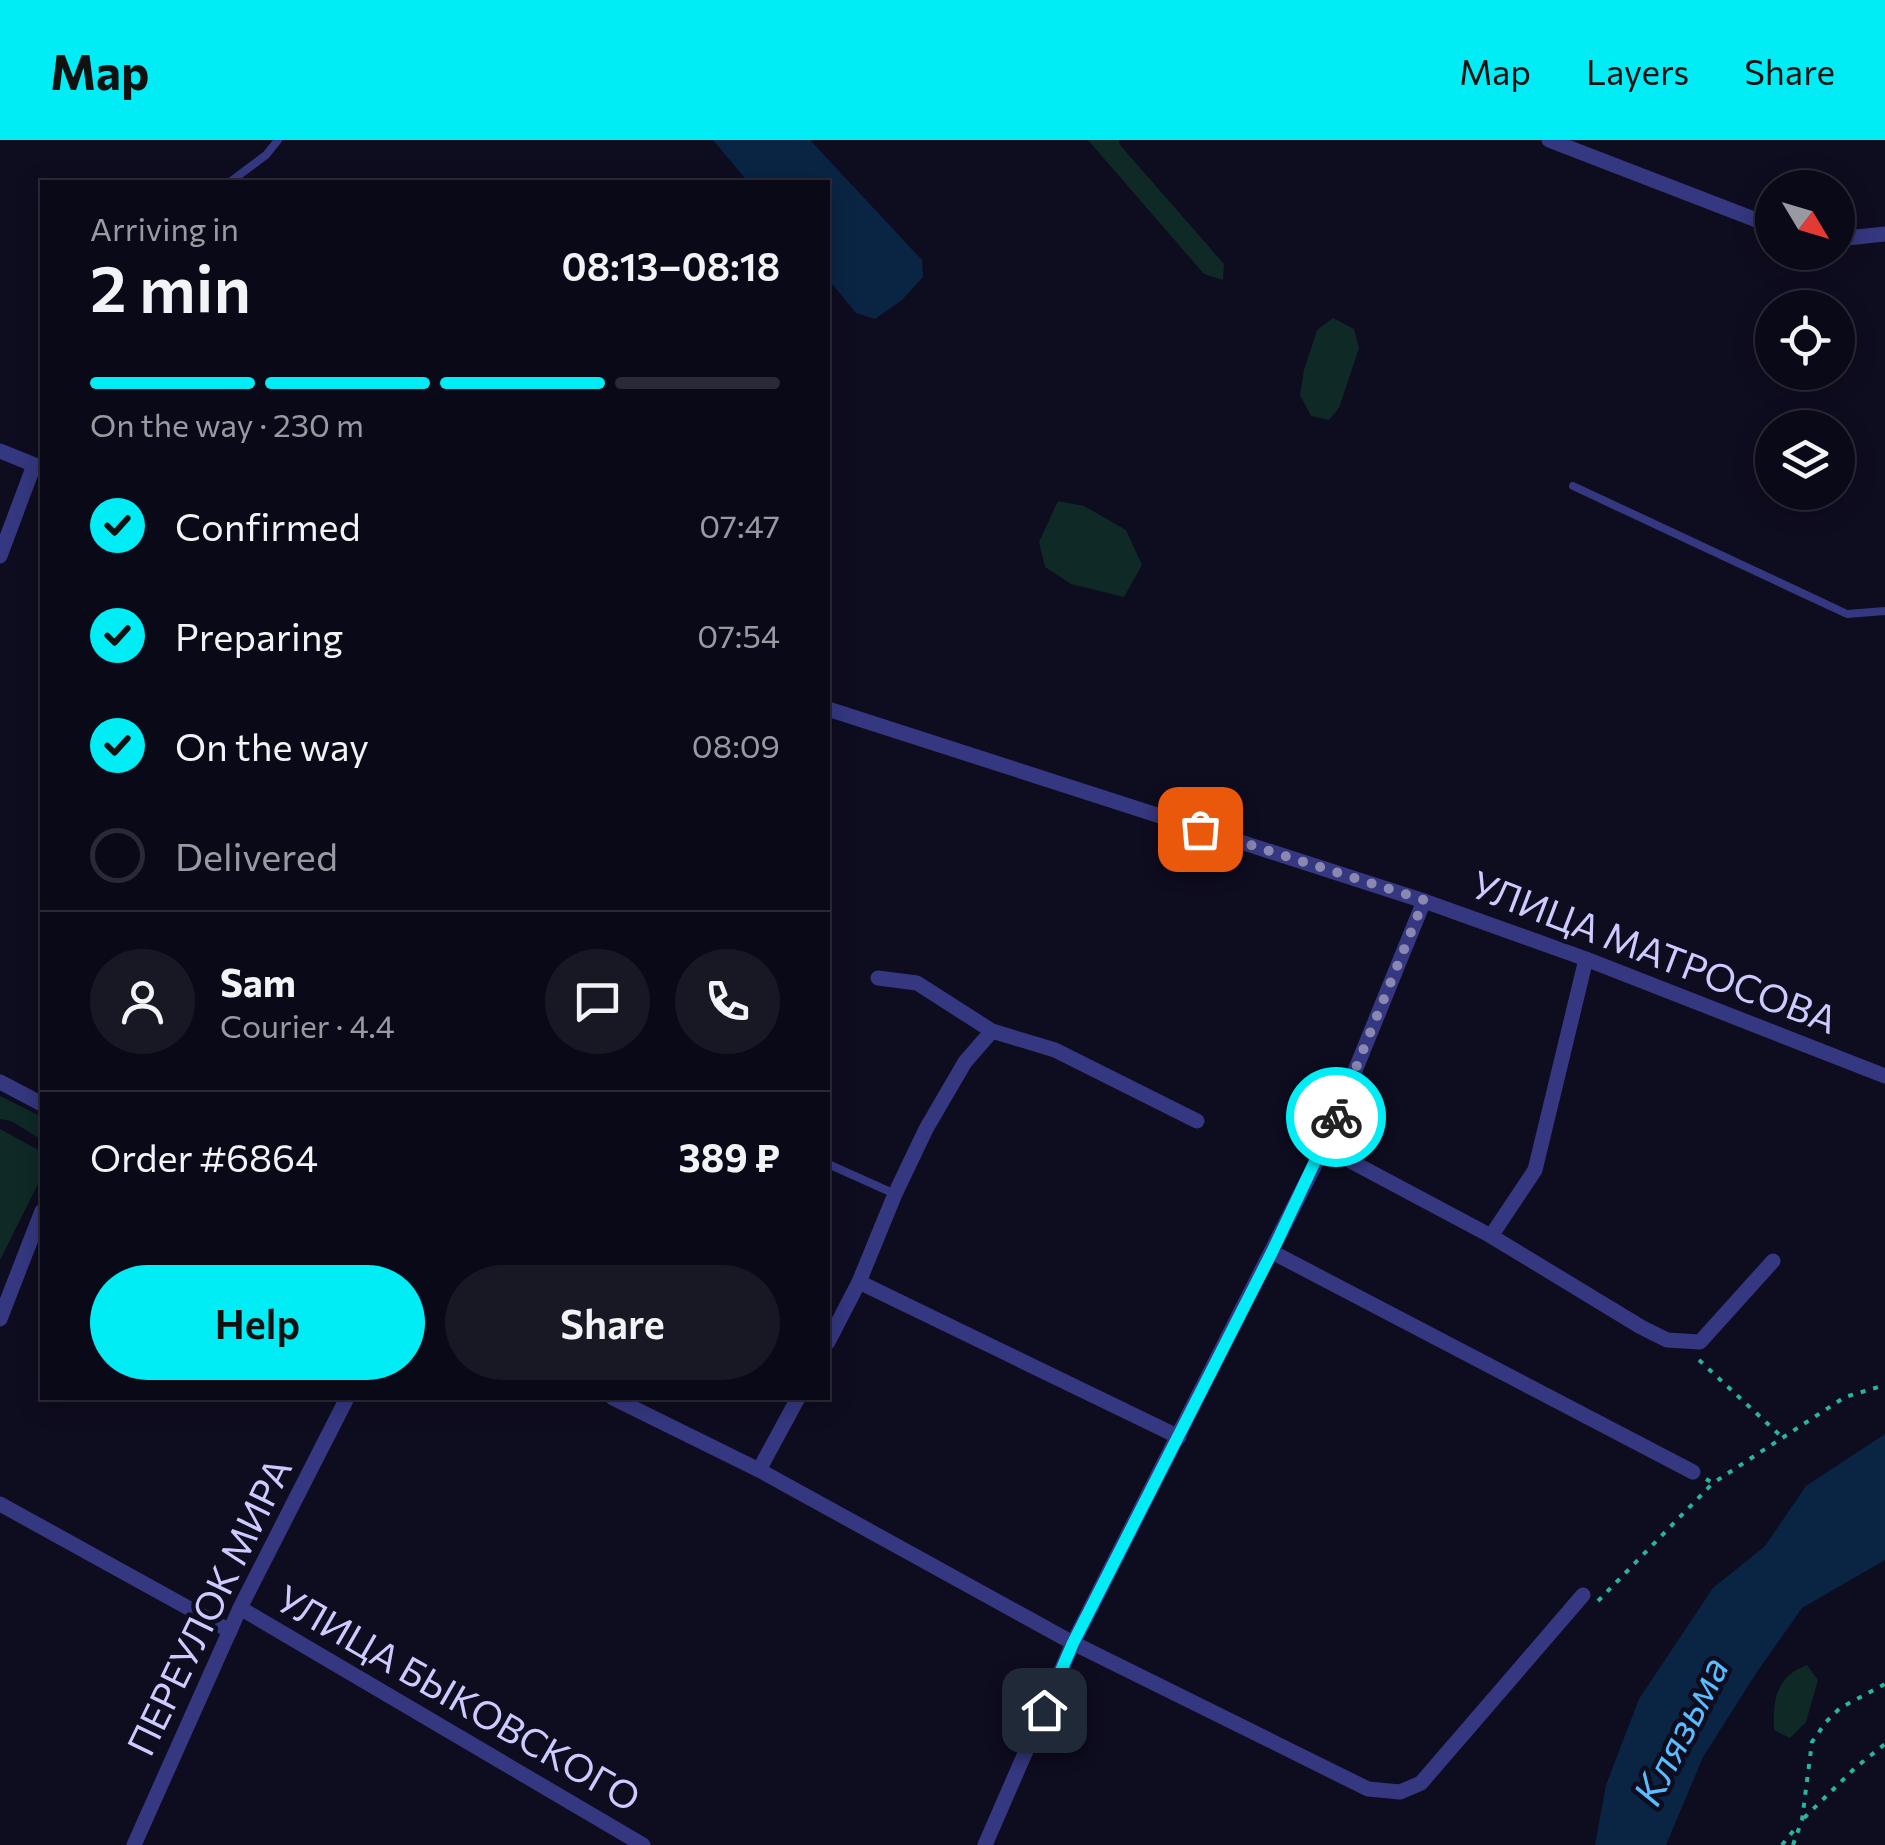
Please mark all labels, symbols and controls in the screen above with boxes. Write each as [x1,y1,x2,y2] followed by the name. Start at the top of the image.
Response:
[50,41,149,100] text: Map
[1459,49,1531,92] text: Map
[1586,49,1689,92] text: Layers
[1744,49,1835,92] text: Share
[1755,170,1855,270] north arrow
[1755,170,1855,510] map controls
[90,208,239,248] text: Arriving in
[562,242,780,289] text: 08:13–08:18
[90,246,251,325] text: 2 min
[1755,290,1855,390] button: locate
[90,404,364,444] text: On the way · 230 m
[1755,410,1855,510] button: layers
[90,498,145,553] icon: check
[175,502,361,549] text: Confirmed
[699,505,780,545] text: 07:47
[90,608,145,663] icon: check
[175,612,343,659] text: Preparing
[697,615,780,655] text: 07:54
[90,718,145,773] icon: check
[175,722,369,769] text: On the way
[692,725,780,765] text: 08:09
[1158,787,1243,872] pin
[1173,802,1228,857] icon: bag
[175,832,338,879] text: Delivered
[1465,859,1845,1042] street label: УЛИЦА МАТРОСОВА
[90,949,195,1054] button: person
[545,949,650,1054] button: chat
[675,949,780,1054] button: phone
[220,958,296,1005] text: Sam
[220,1005,395,1045] text: Courier · 4.4
[1286,1067,1386,1167] courier
[1309,1090,1364,1145] icon: bike
[90,1133,318,1180] text: Order #6864
[679,1133,780,1180] text: 389 ₽
[90,1265,425,1380] button: Help
[445,1265,780,1380] button: Share
[115,1450,300,1762] street label: ПЕРЕУЛОК МИРА
[269,1573,649,1820] street label: УЛИЦА БЫКОВСКОГО
[1621,1647,1737,1812] water label: Клязьма
[1002,1668,1087,1753] pin
[1017,1683,1072,1738] icon: home

